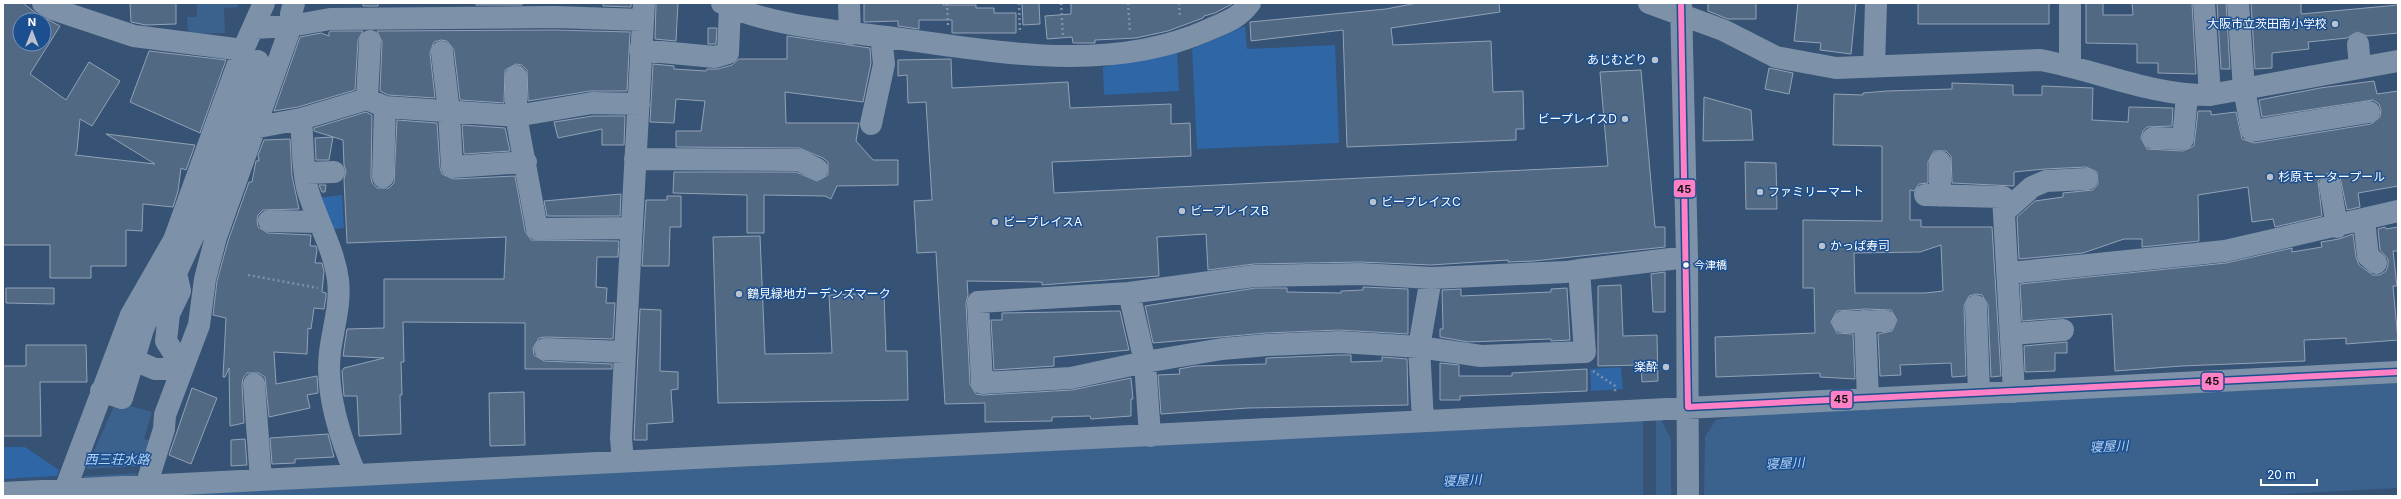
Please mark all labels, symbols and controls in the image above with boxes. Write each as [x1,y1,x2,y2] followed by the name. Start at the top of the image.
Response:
[12,12,52,52] north arrow
[28,15,36,29] text: N
[2207,16,2327,31] place label: 大阪市立茨田南小学校
[2330,19,2340,29] marker: 大阪市立茨田南小学校
[1587,52,1647,67] place label: あじむどり
[1650,55,1660,65] marker: あじむどり
[1537,111,1617,126] place label: ビープレイスD
[1620,114,1630,124] marker: ビープレイスD
[2278,169,2385,184] place label: 杉原モータープール
[2265,172,2275,182] marker: 杉原モータープール
[1673,179,1696,198] line badge: 45
[1677,182,1691,196] text: 45
[1768,184,1864,199] place label: ファミリーマート
[1755,187,1765,197] marker: ファミリーマート
[1381,194,1461,209] place label: ビープレイスC
[1368,197,1378,207] marker: ビープレイスC
[1190,203,1269,218] place label: ビープレイスB
[1177,206,1187,216] marker: ビープレイスB
[1003,214,1082,229] place label: ビープレイスA
[990,217,1000,227] marker: ビープレイスA
[1830,238,1890,253] place label: かっぱ寿司
[1817,241,1827,251] marker: かっぱ寿司
[1694,258,1727,272] place label: 今津橋
[1681,260,1691,270] marker: 今津橋
[747,286,891,301] place label: 鶴見緑地ガーデンズマーク
[734,289,744,299] marker: 鶴見緑地ガーデンズマーク
[1634,359,1658,374] place label: 楽酔
[1661,362,1671,372] marker: 楽酔
[2201,372,2224,391] line badge: 45
[2205,374,2219,388] text: 45
[1830,390,1853,409] line badge: 45
[1834,392,1848,406] text: 45
[2089,437,2131,455] water label: 寝屋川
[84,451,150,467] water label: 西三荘水路
[1765,454,1807,472] water label: 寝屋川
[2261,461,2317,487] scale bar
[2267,467,2296,482] text: 20 m
[1442,471,1484,489] water label: 寝屋川

